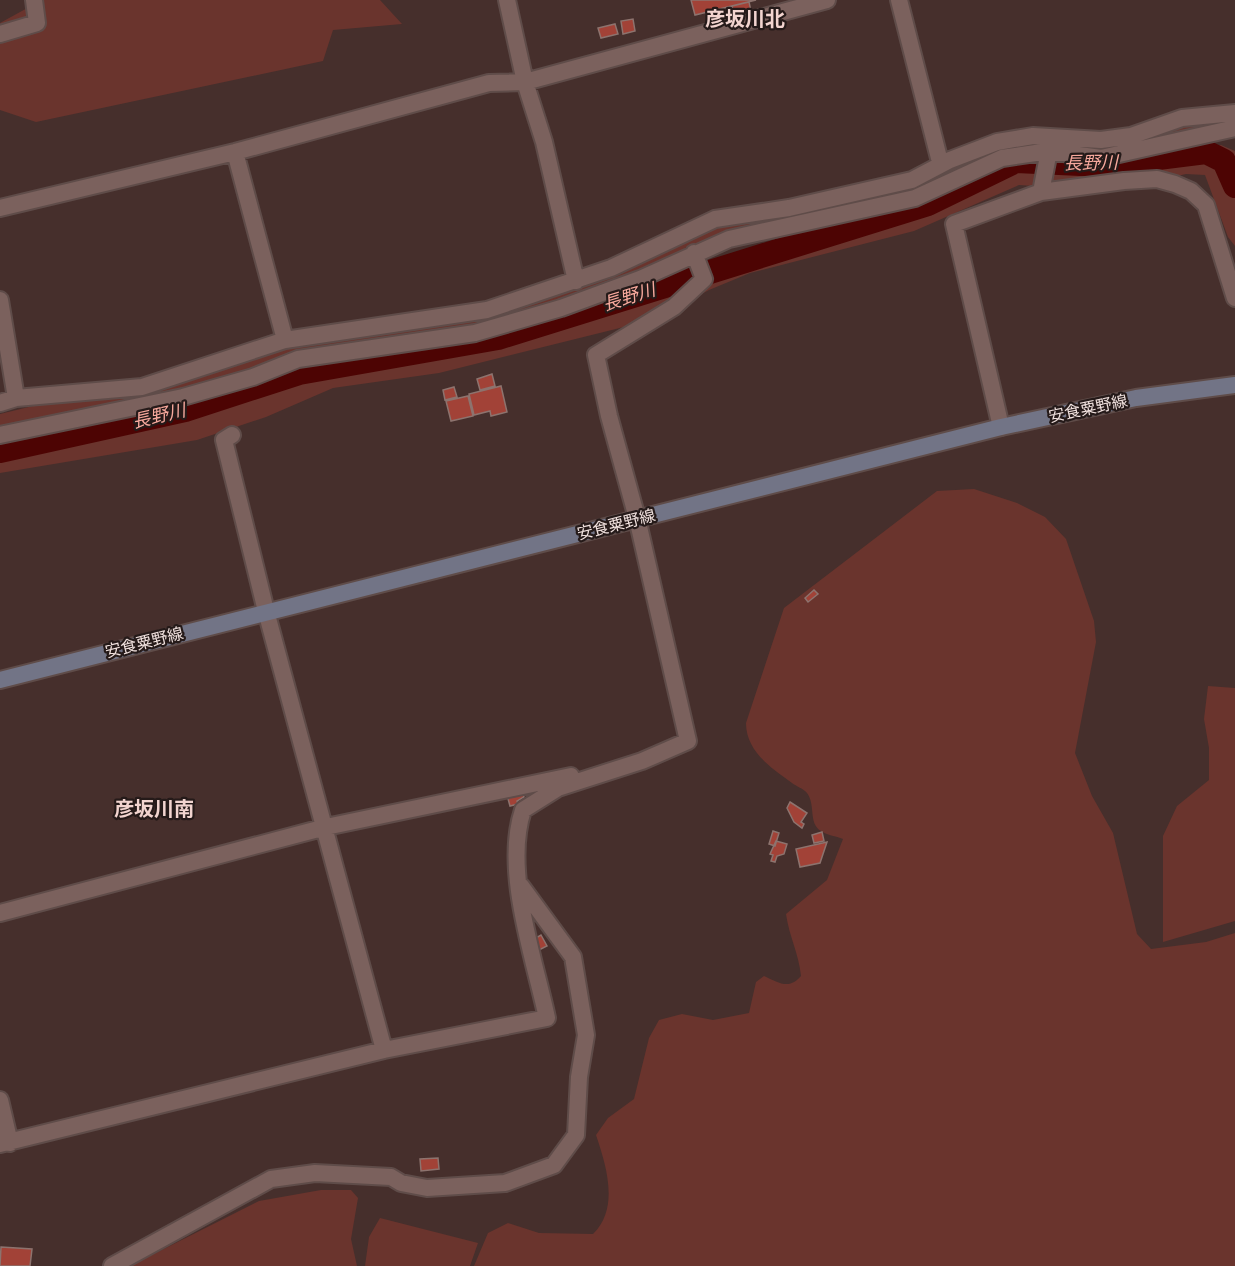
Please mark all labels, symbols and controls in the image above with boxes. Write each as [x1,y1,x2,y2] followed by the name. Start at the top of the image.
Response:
[705,8,785,30] district label: 彦坂川北
[1064,152,1120,173] water label: 長野川
[600,279,660,314] water label: 長野川
[1047,392,1129,425] street label: 安食粟野線
[130,400,190,432] water label: 長野川
[575,507,657,542] street label: 安食粟野線
[103,625,185,660] street label: 安食粟野線
[114,798,194,820] district label: 彦坂川南

